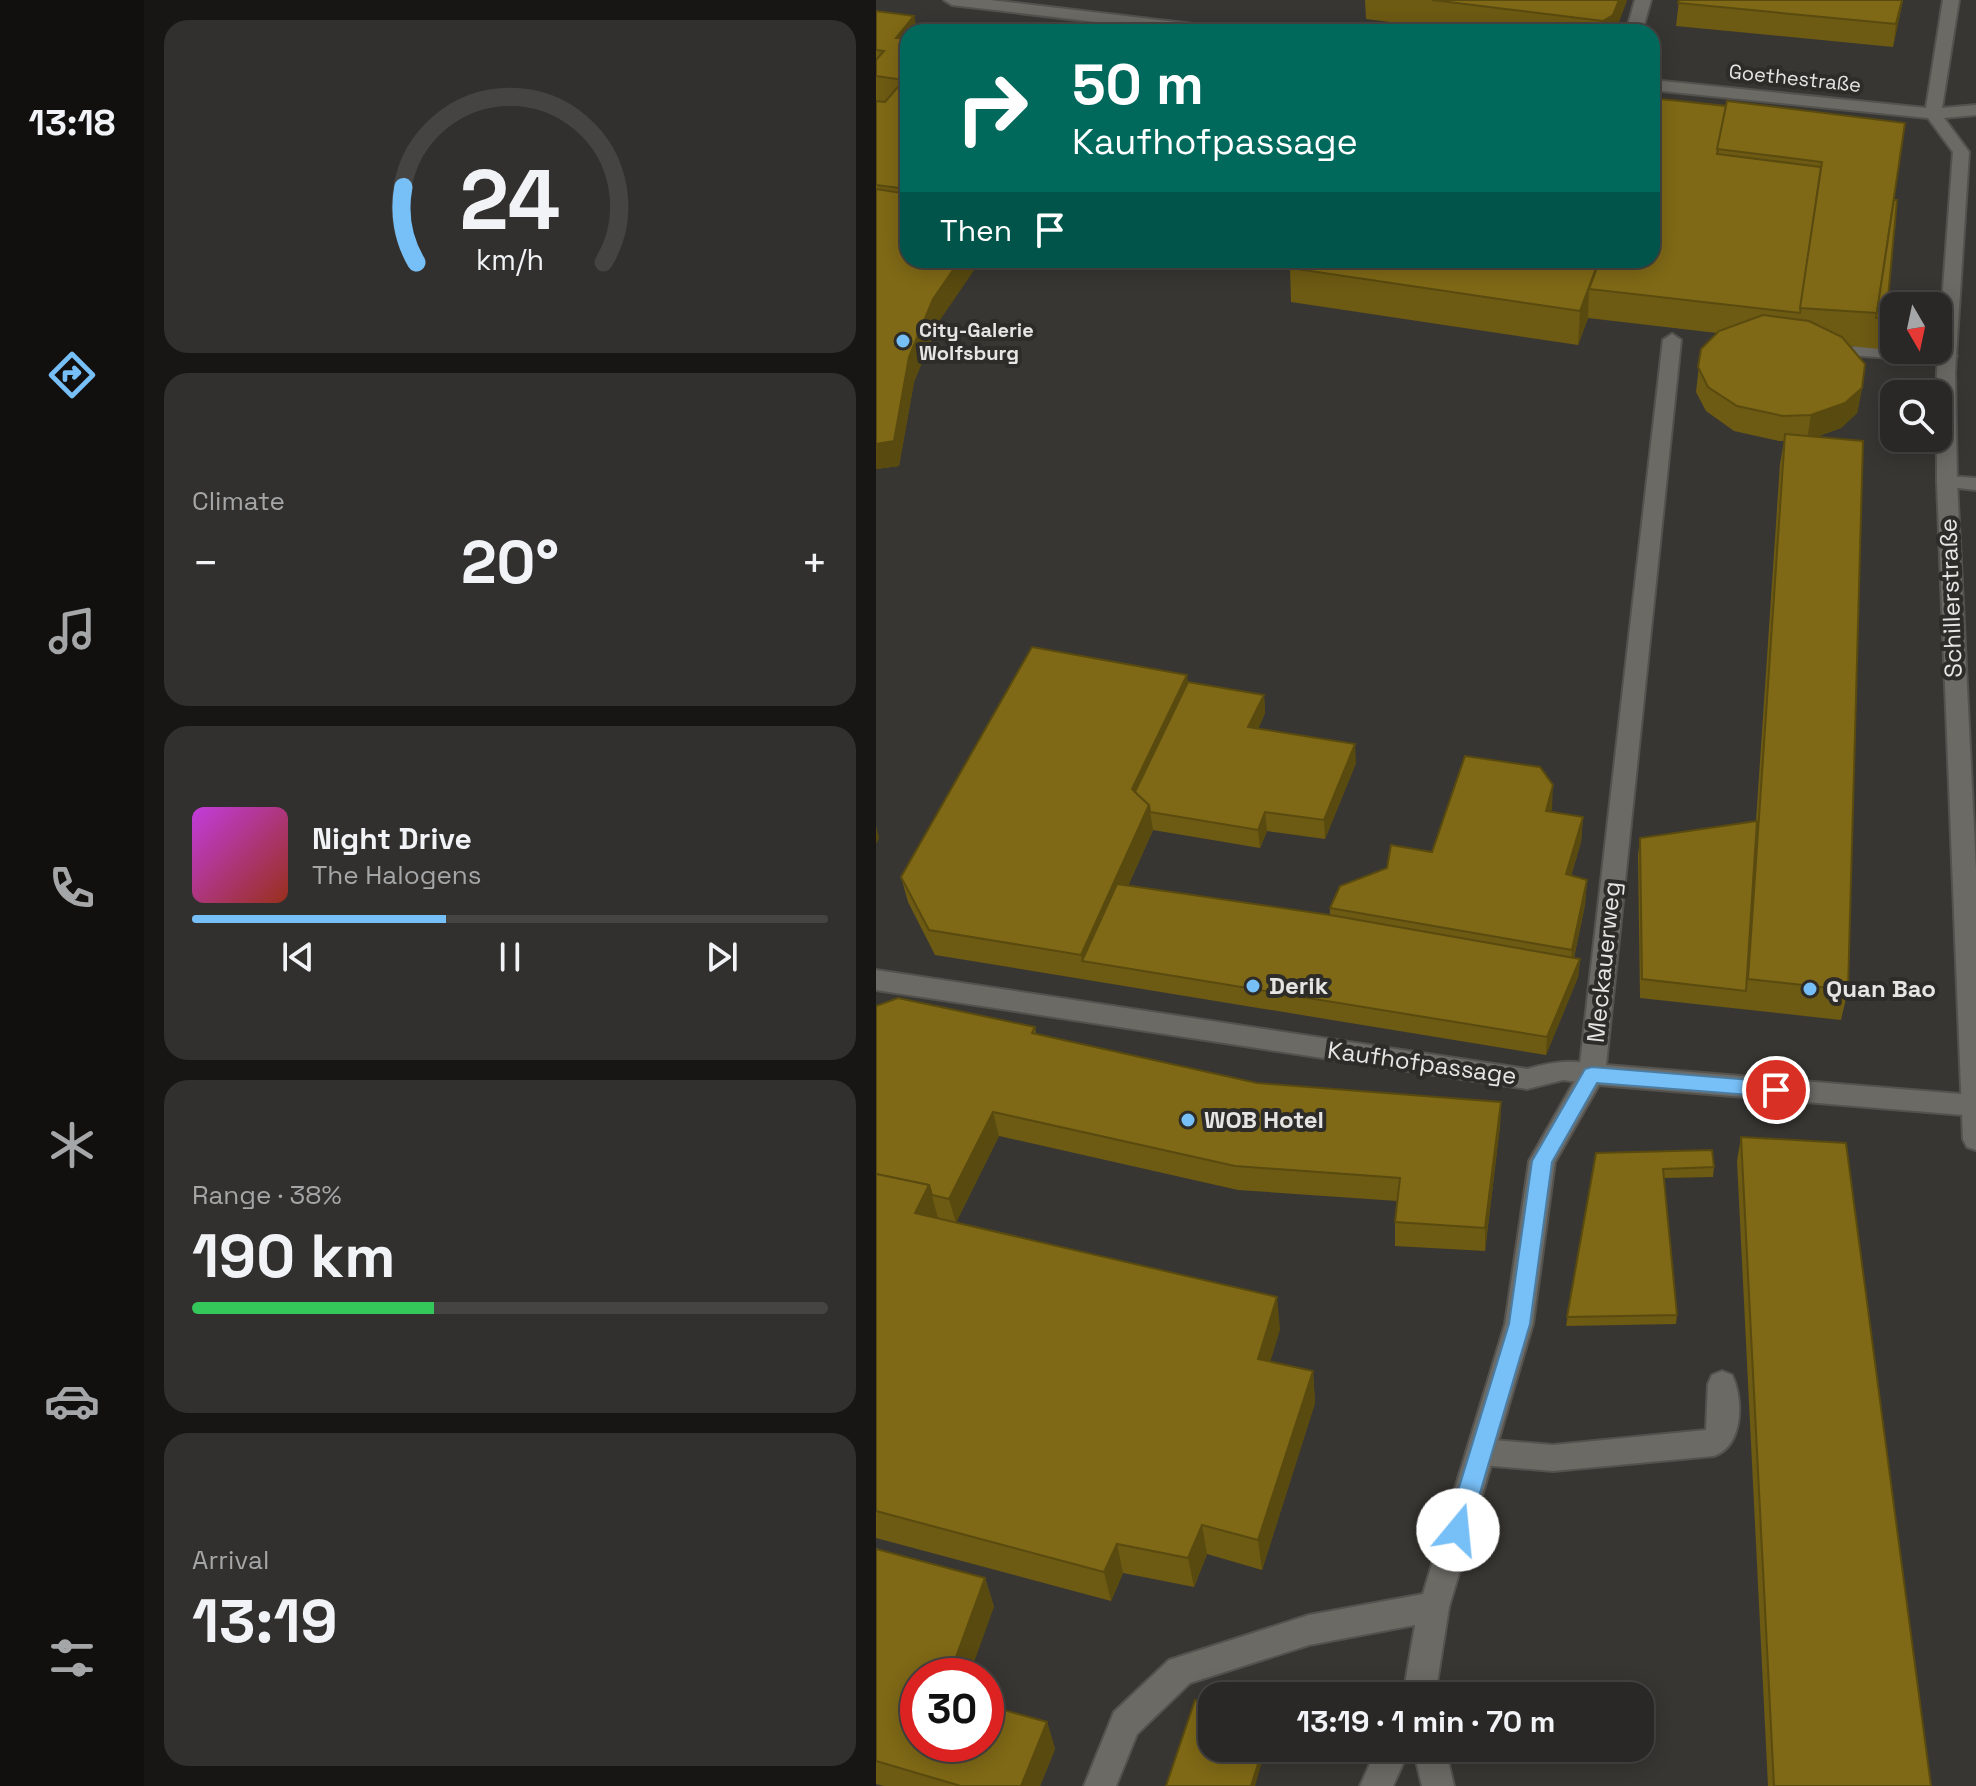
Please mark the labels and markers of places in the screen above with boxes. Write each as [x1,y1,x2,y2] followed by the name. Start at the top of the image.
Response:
[919,317,1034,366] place label: City-Galerie Wolfsburg
[894,332,912,350] marker: City-Galerie Wolfsburg
[1269,970,1329,1001] place label: Derik
[1826,973,1936,1004] place label: Quan Bao
[1244,977,1262,995] marker: Derik
[1801,980,1819,998] marker: Quan Bao
[1742,1056,1810,1124] pin
[1204,1104,1324,1135] place label: WOB Hotel
[1179,1111,1197,1129] marker: WOB Hotel

